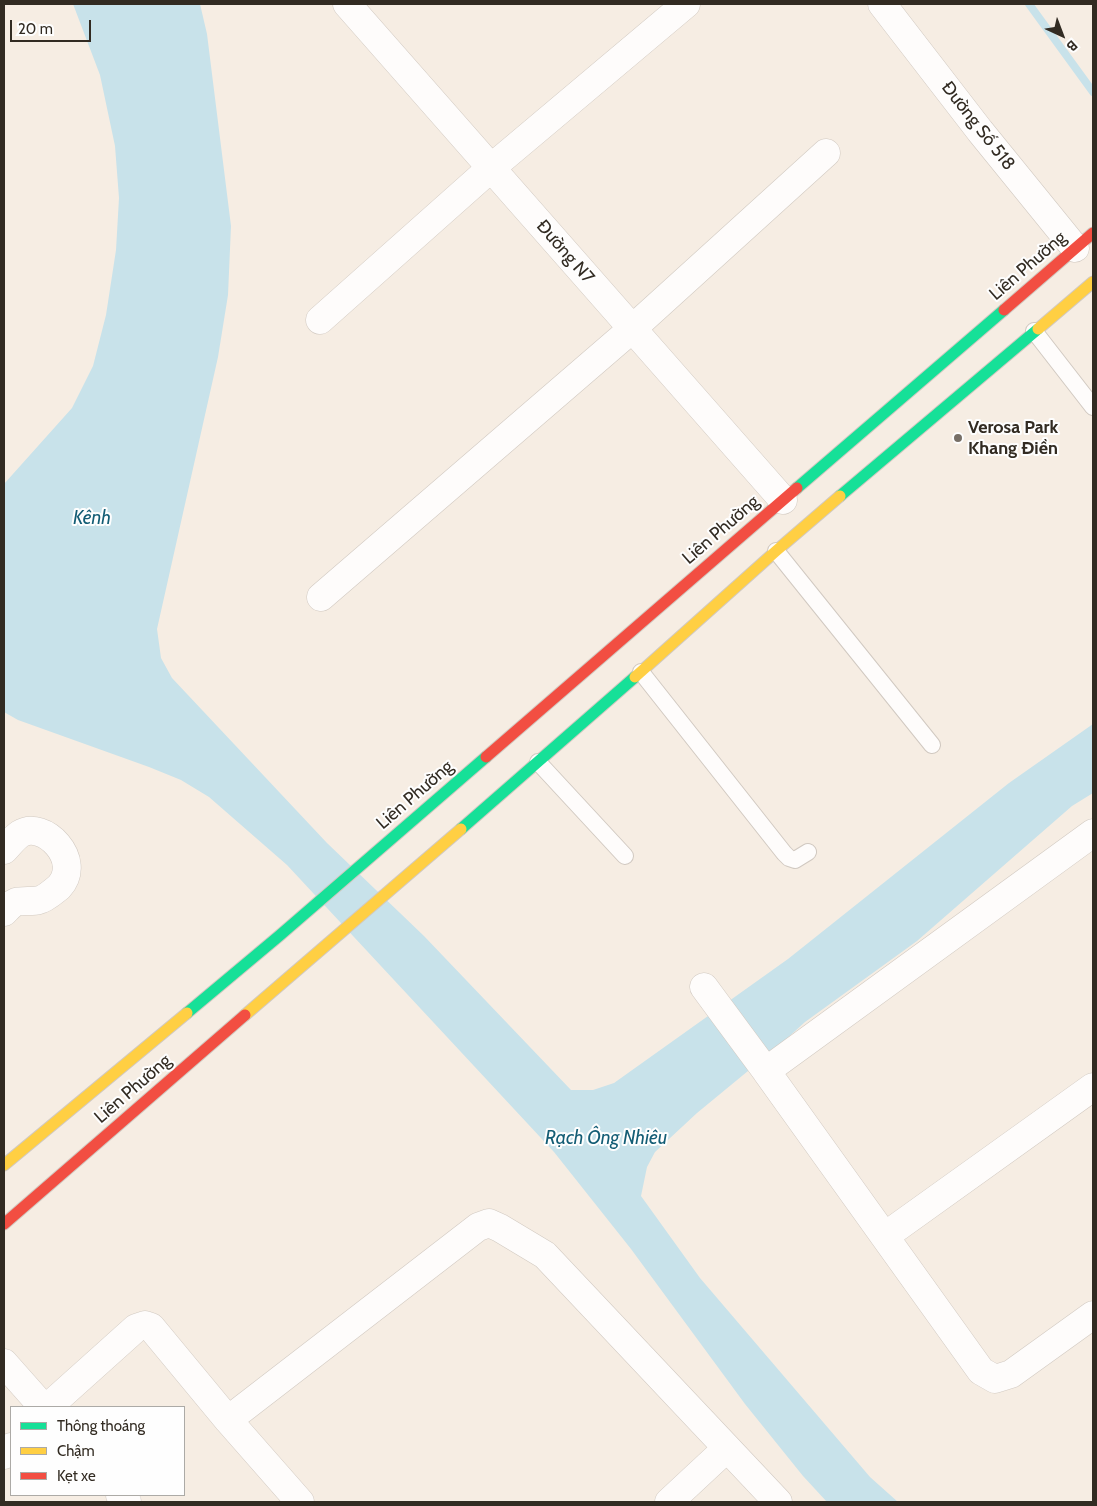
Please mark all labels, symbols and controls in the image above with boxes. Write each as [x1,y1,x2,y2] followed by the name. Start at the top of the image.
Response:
[12,10,94,42] scale bar
[1037,10,1087,60] north arrow
[18,20,53,38] text: 20 m
[1063,36,1082,56] text: B
[937,77,1019,175] street label: Đường Số 518
[532,216,598,288] street label: Đường N7
[985,227,1071,305] street label: Liên Phường
[968,417,1058,459] place label: Verosa Park Khang Điền
[952,432,964,444] marker: Verosa Park Khang Điền
[678,491,764,569] street label: Liên Phường
[73,507,111,529] water label: Kênh
[372,756,458,834] street label: Liên Phường
[90,1050,176,1128] street label: Liên Phường
[545,1127,667,1149] water label: Rạch Ông Nhiêu
[10,1406,185,1496] legend
[57,1417,145,1435] text: Thông thoáng
[57,1442,95,1460] text: Chậm
[57,1467,96,1485] text: Kẹt xe

